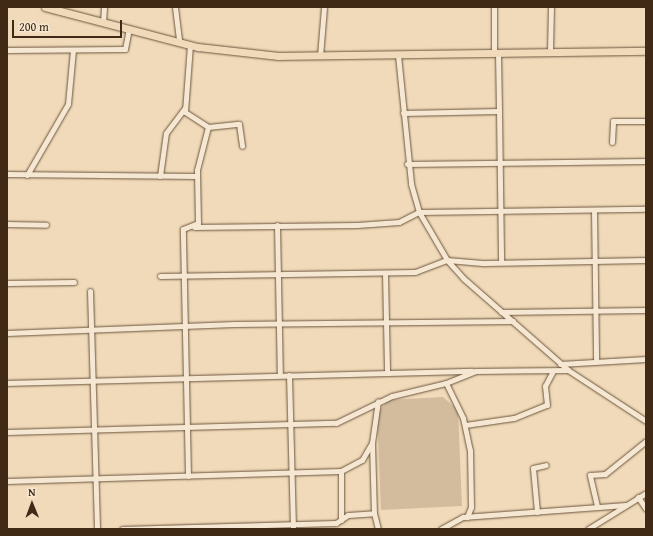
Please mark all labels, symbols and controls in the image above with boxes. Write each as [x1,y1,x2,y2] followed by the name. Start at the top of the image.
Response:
[14,12,124,38] scale bar
[19,18,49,35] text: 200 m
[12,484,52,524] north arrow
[28,484,36,500] text: N

